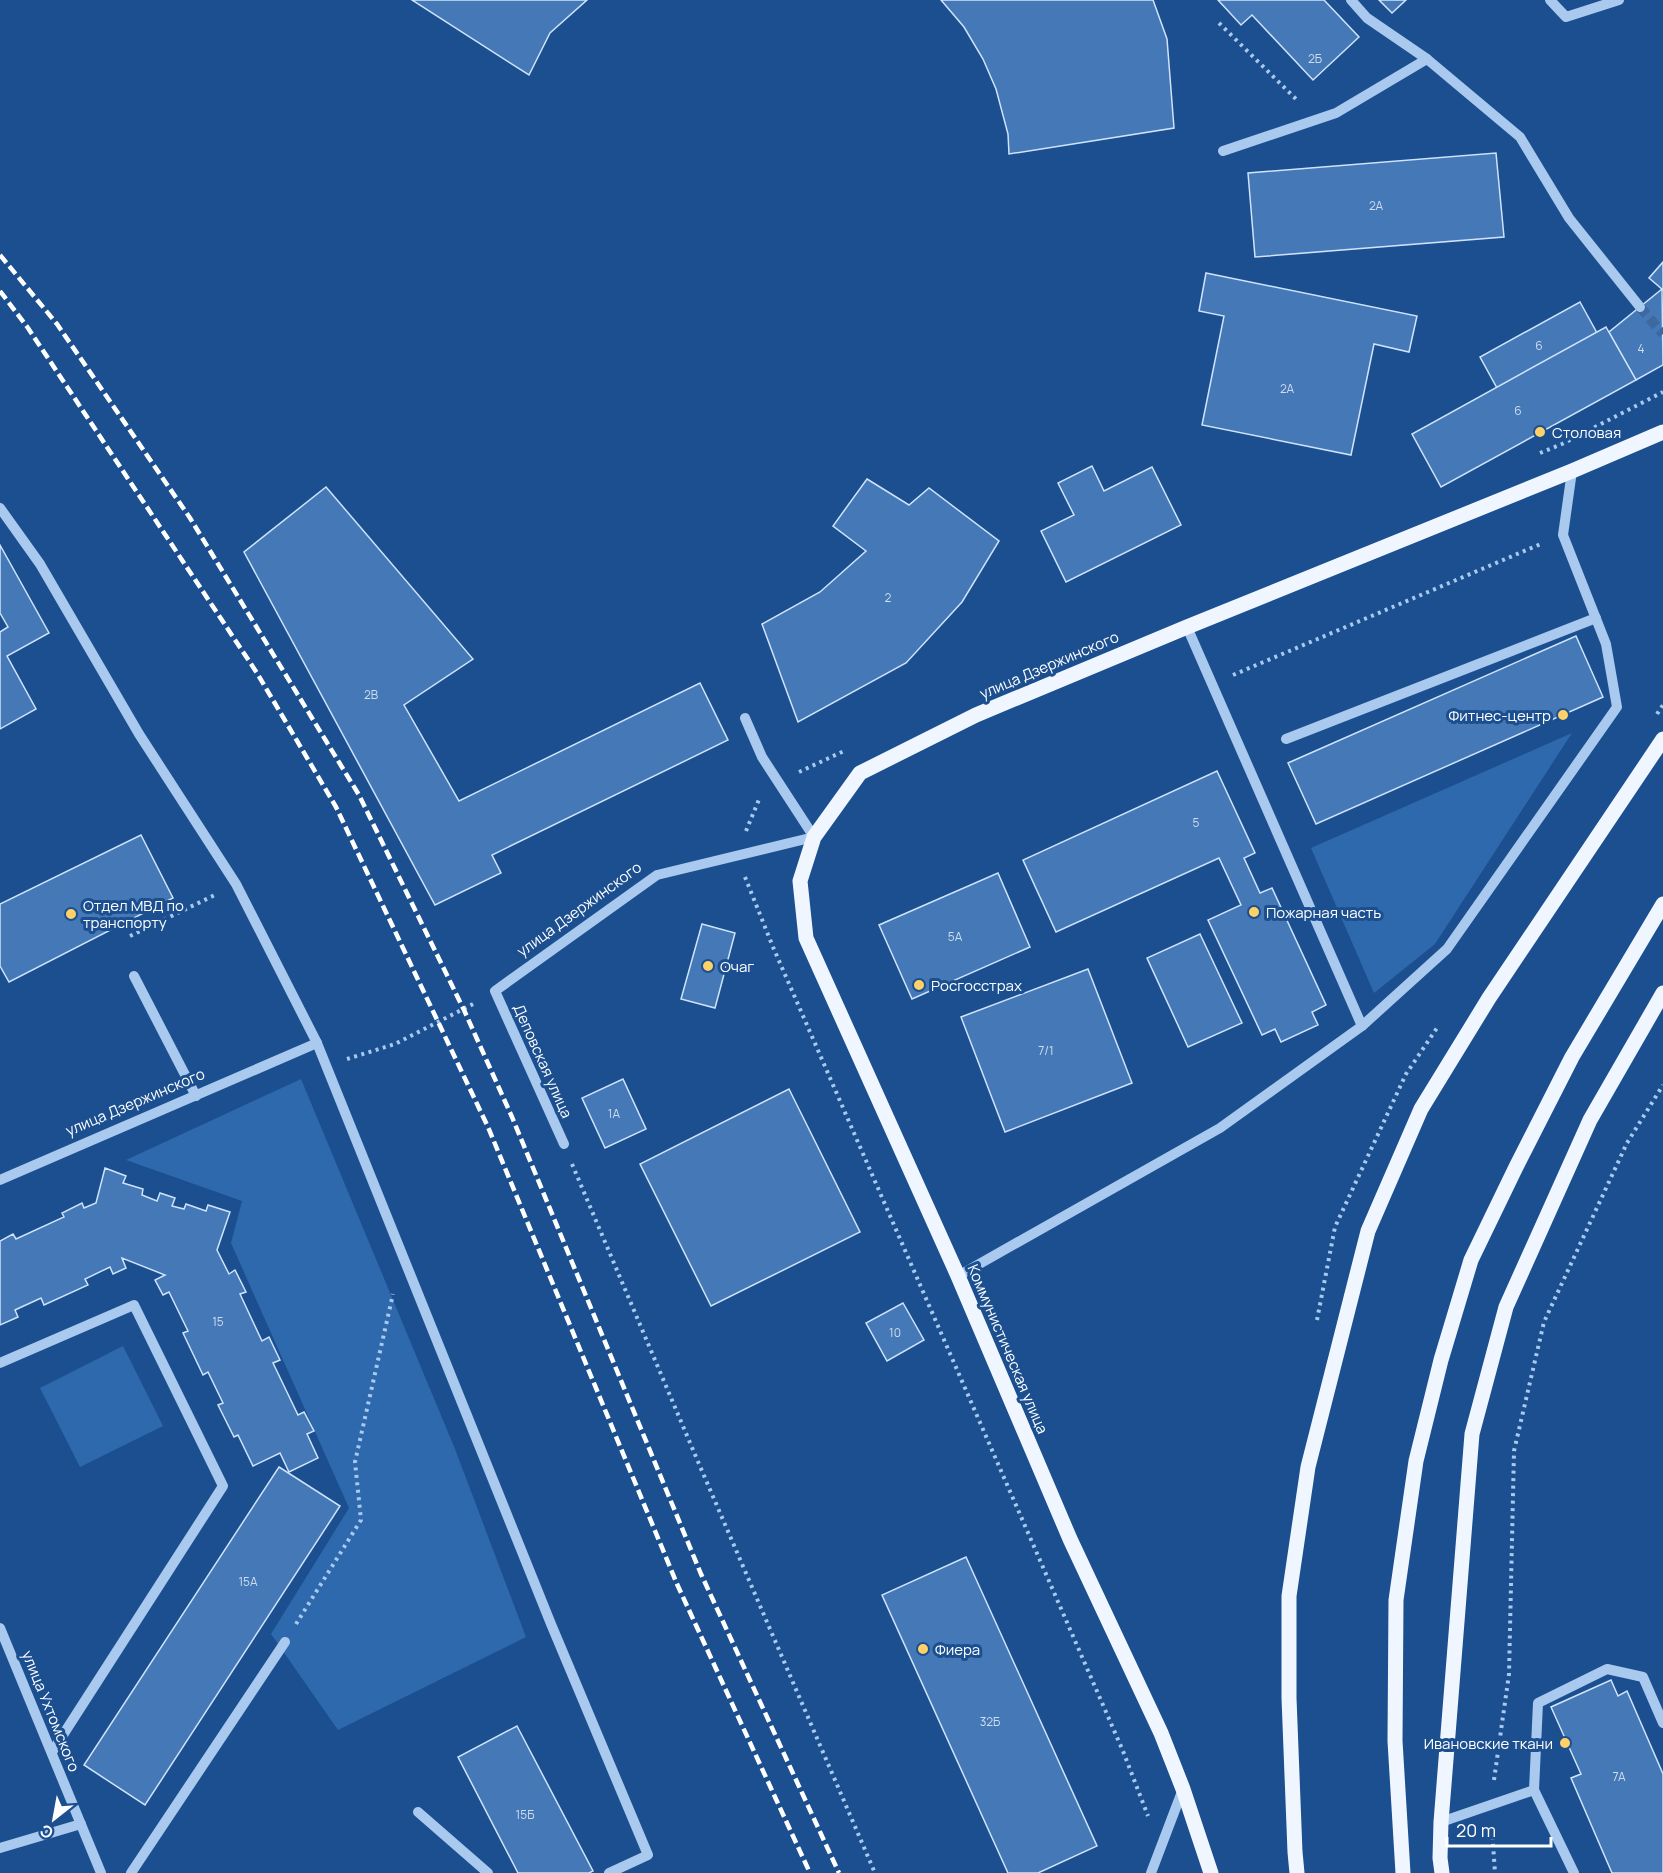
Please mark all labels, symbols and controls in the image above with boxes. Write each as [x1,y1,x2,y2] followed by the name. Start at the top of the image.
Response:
[1308,50,1322,67] house number: 2Б
[1369,197,1383,214] house number: 2А
[1535,337,1543,354] house number: 6
[1637,340,1645,357] house number: 4
[1280,380,1294,397] house number: 2А
[1514,402,1522,419] house number: 6
[1552,422,1621,443] place label: Столовая
[1533,425,1547,439] marker: Столовая
[885,589,892,606] house number: 2
[976,626,1122,704] street label: улица Дзержинского
[364,686,378,703] house number: 2В
[1449,705,1551,726] place label: Фитнес-центр
[1556,708,1570,722] marker: Фитнес-центр
[1193,814,1200,831] house number: 5
[512,857,646,961] street label: улица Дзержинского
[83,895,184,933] place label: Отдел МВД по транспорту
[1266,902,1381,923] place label: Пожарная часть
[1247,905,1261,919] marker: Пожарная часть
[64,907,78,921] marker: Отдел МВД по транспорту
[948,928,963,945] house number: 5А
[720,956,754,977] place label: Очаг
[701,959,715,973] marker: Очаг
[931,975,1022,996] place label: Росгосстрах
[912,978,926,992] marker: Росгосстрах
[508,1001,578,1121] street label: Деповская улица
[1038,1042,1054,1059] house number: 7/1
[62,1063,208,1141] street label: улица Дзержинского
[608,1105,621,1122] house number: 1А
[963,1261,1053,1437] street label: Коммунистическая улица
[212,1313,224,1330] house number: 15
[889,1324,901,1341] house number: 10
[238,1573,258,1590] house number: 15А
[935,1639,980,1660] place label: Фиера
[916,1642,930,1656] marker: Фиера
[17,1647,85,1775] street label: улица Ухтомского
[980,1713,1000,1730] house number: 32Б
[1424,1733,1553,1754] place label: Ивановские ткани
[1558,1736,1572,1750] marker: Ивановские ткани
[1612,1768,1626,1785] house number: 7А
[24,1789,84,1849] north arrow
[516,1806,534,1823] house number: 15Б
[1447,1810,1550,1848] scale bar
[1456,1818,1496,1842] text: 20 m
[35,1819,57,1844] text: С

